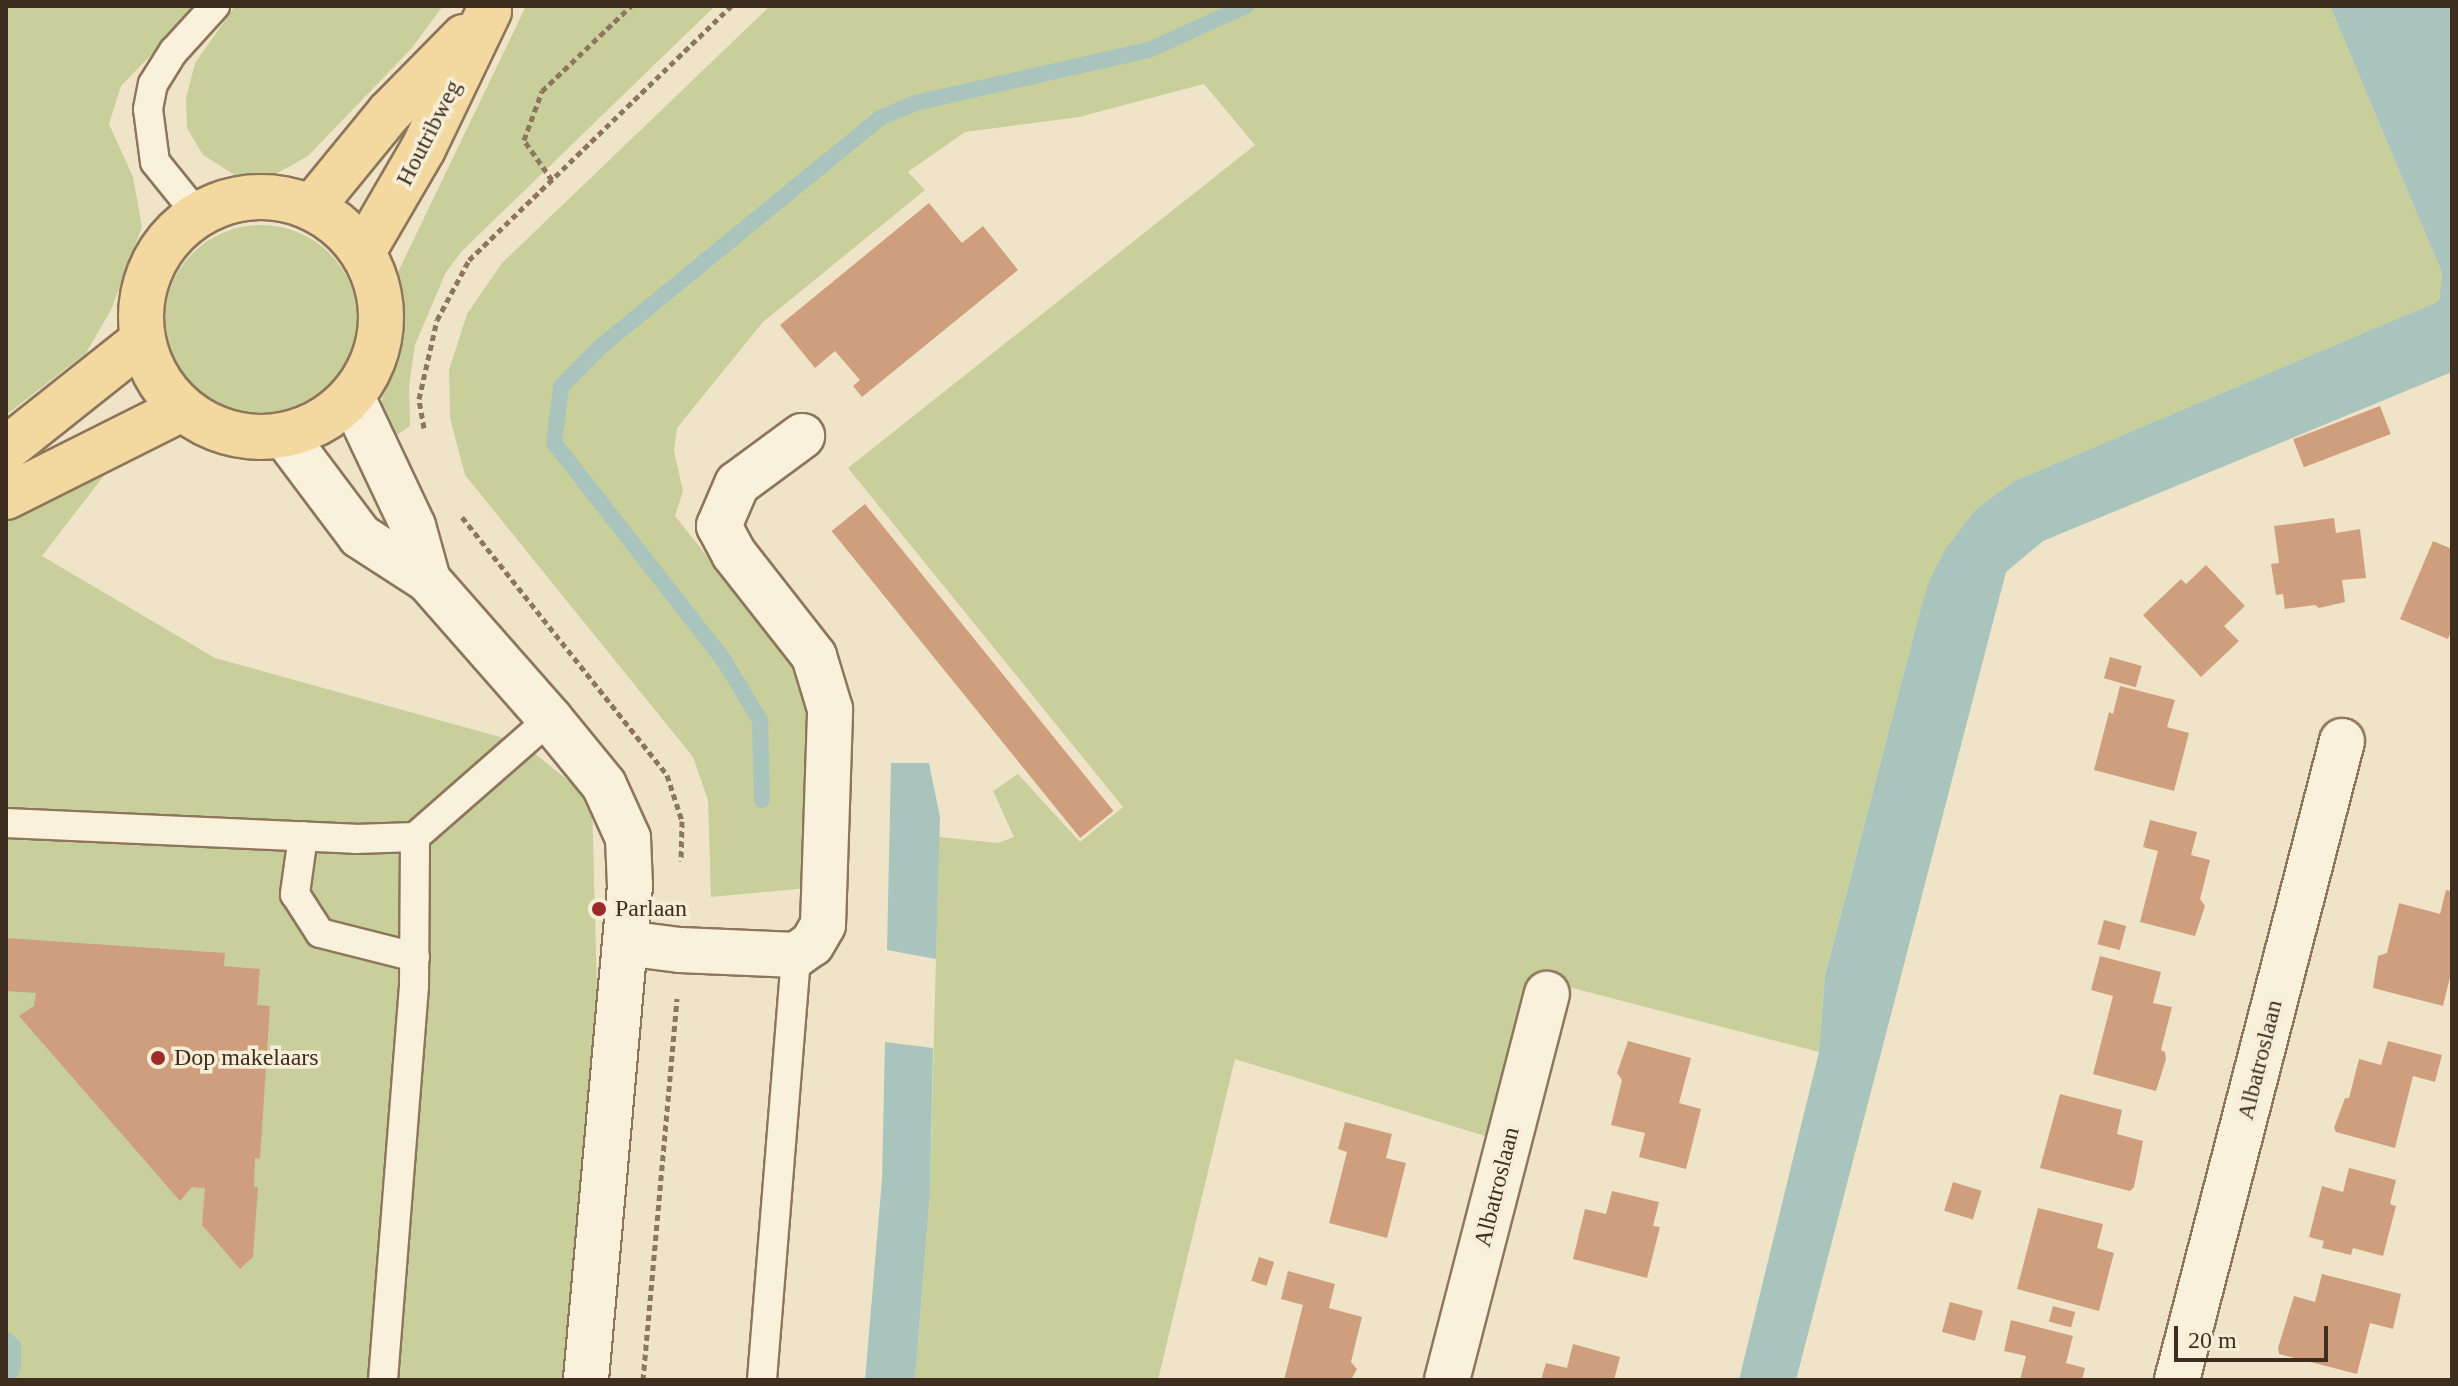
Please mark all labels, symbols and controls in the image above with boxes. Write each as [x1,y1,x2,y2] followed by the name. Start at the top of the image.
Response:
[390,75,468,191] street label: Houtribweg
[615,895,687,923] place label: Parlaan
[590,900,608,918] marker: Parlaan
[2231,997,2289,1123] street label: Albatroslaan
[174,1044,319,1072] place label: Dop makelaars
[149,1049,167,1067] marker: Dop makelaars
[1468,1124,1526,1250] street label: Albatroslaan
[2178,1310,2332,1360] scale bar
[2188,1327,2237,1353] text: 20 m

